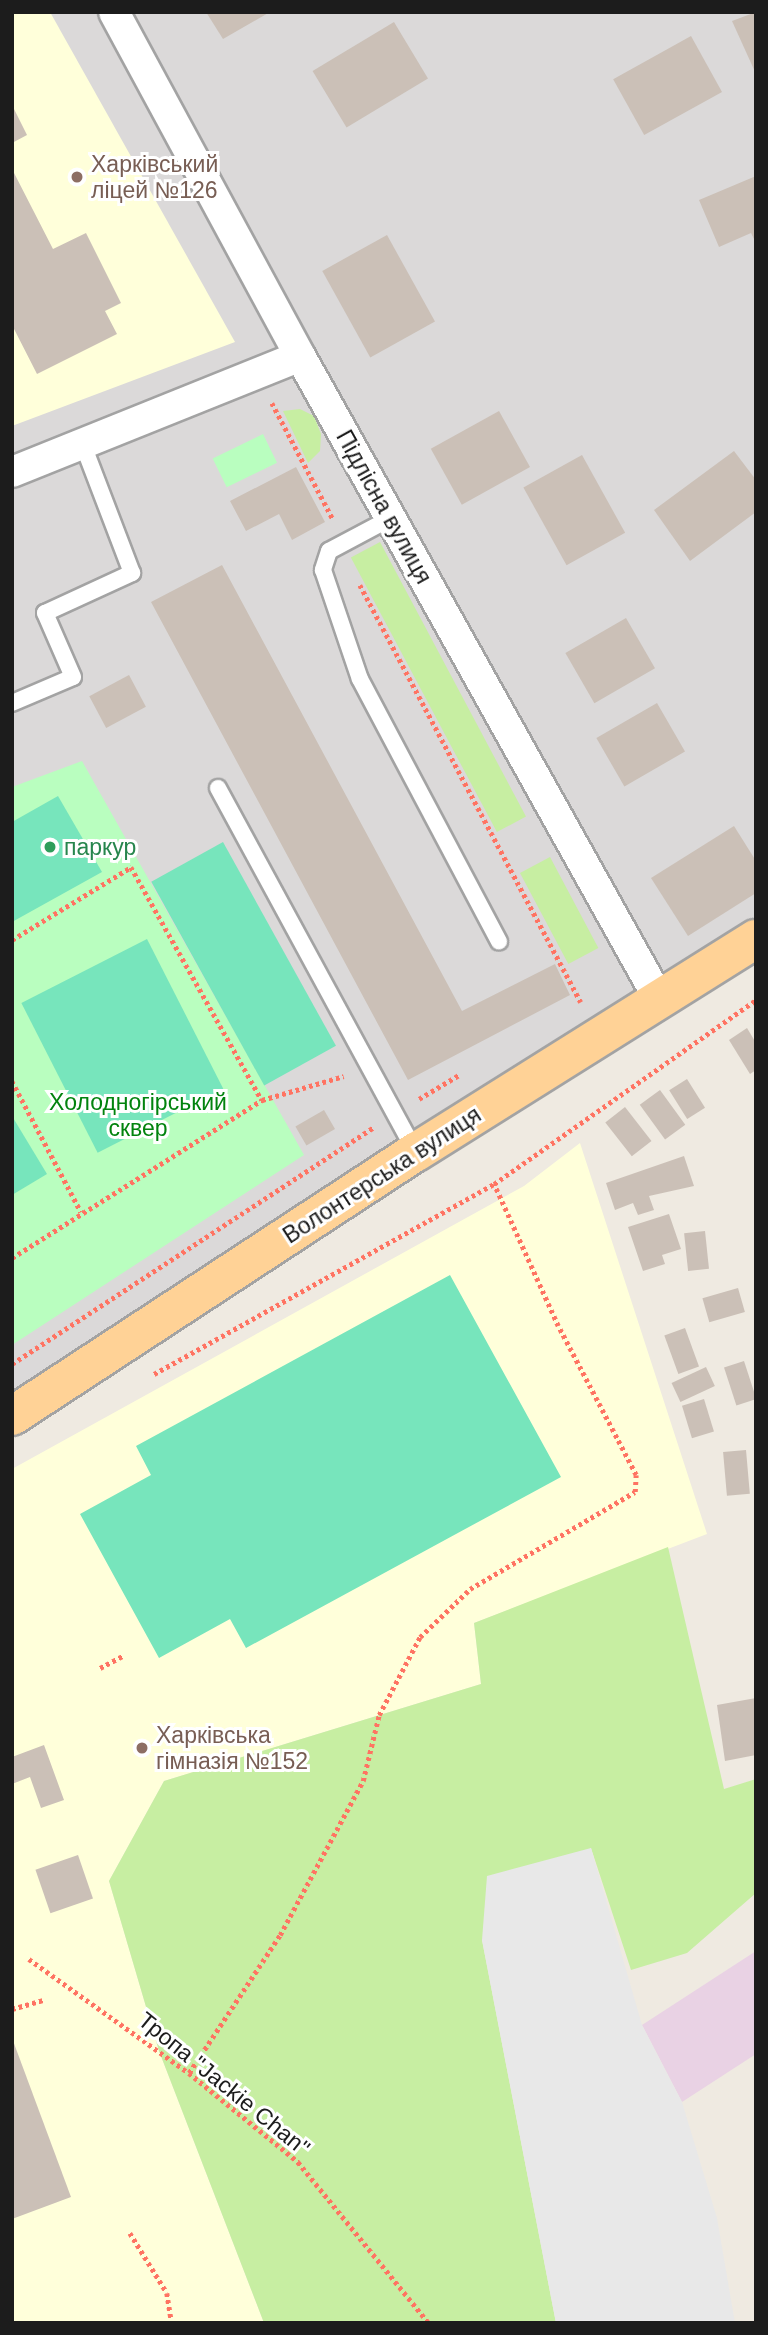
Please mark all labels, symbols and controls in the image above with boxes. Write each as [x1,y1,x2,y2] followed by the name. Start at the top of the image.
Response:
[91,150,218,204] place label: Харківський ліцей №126
[69,169,85,185] marker: Харківський ліцей №126
[330,425,438,589] street label: Підлісна вулиця
[64,833,136,861] place label: паркур
[42,839,58,855] marker: паркур
[49,1088,227,1142] park label: Холодногірський сквер
[278,1101,486,1249] street label: Волонтерська вулиця
[156,1721,308,1775] place label: Харківська гімназія №152
[134,1740,150,1756] marker: Харківська гімназія №152
[133,2006,315,2162] street label: Тропа "Jackie Chan"

